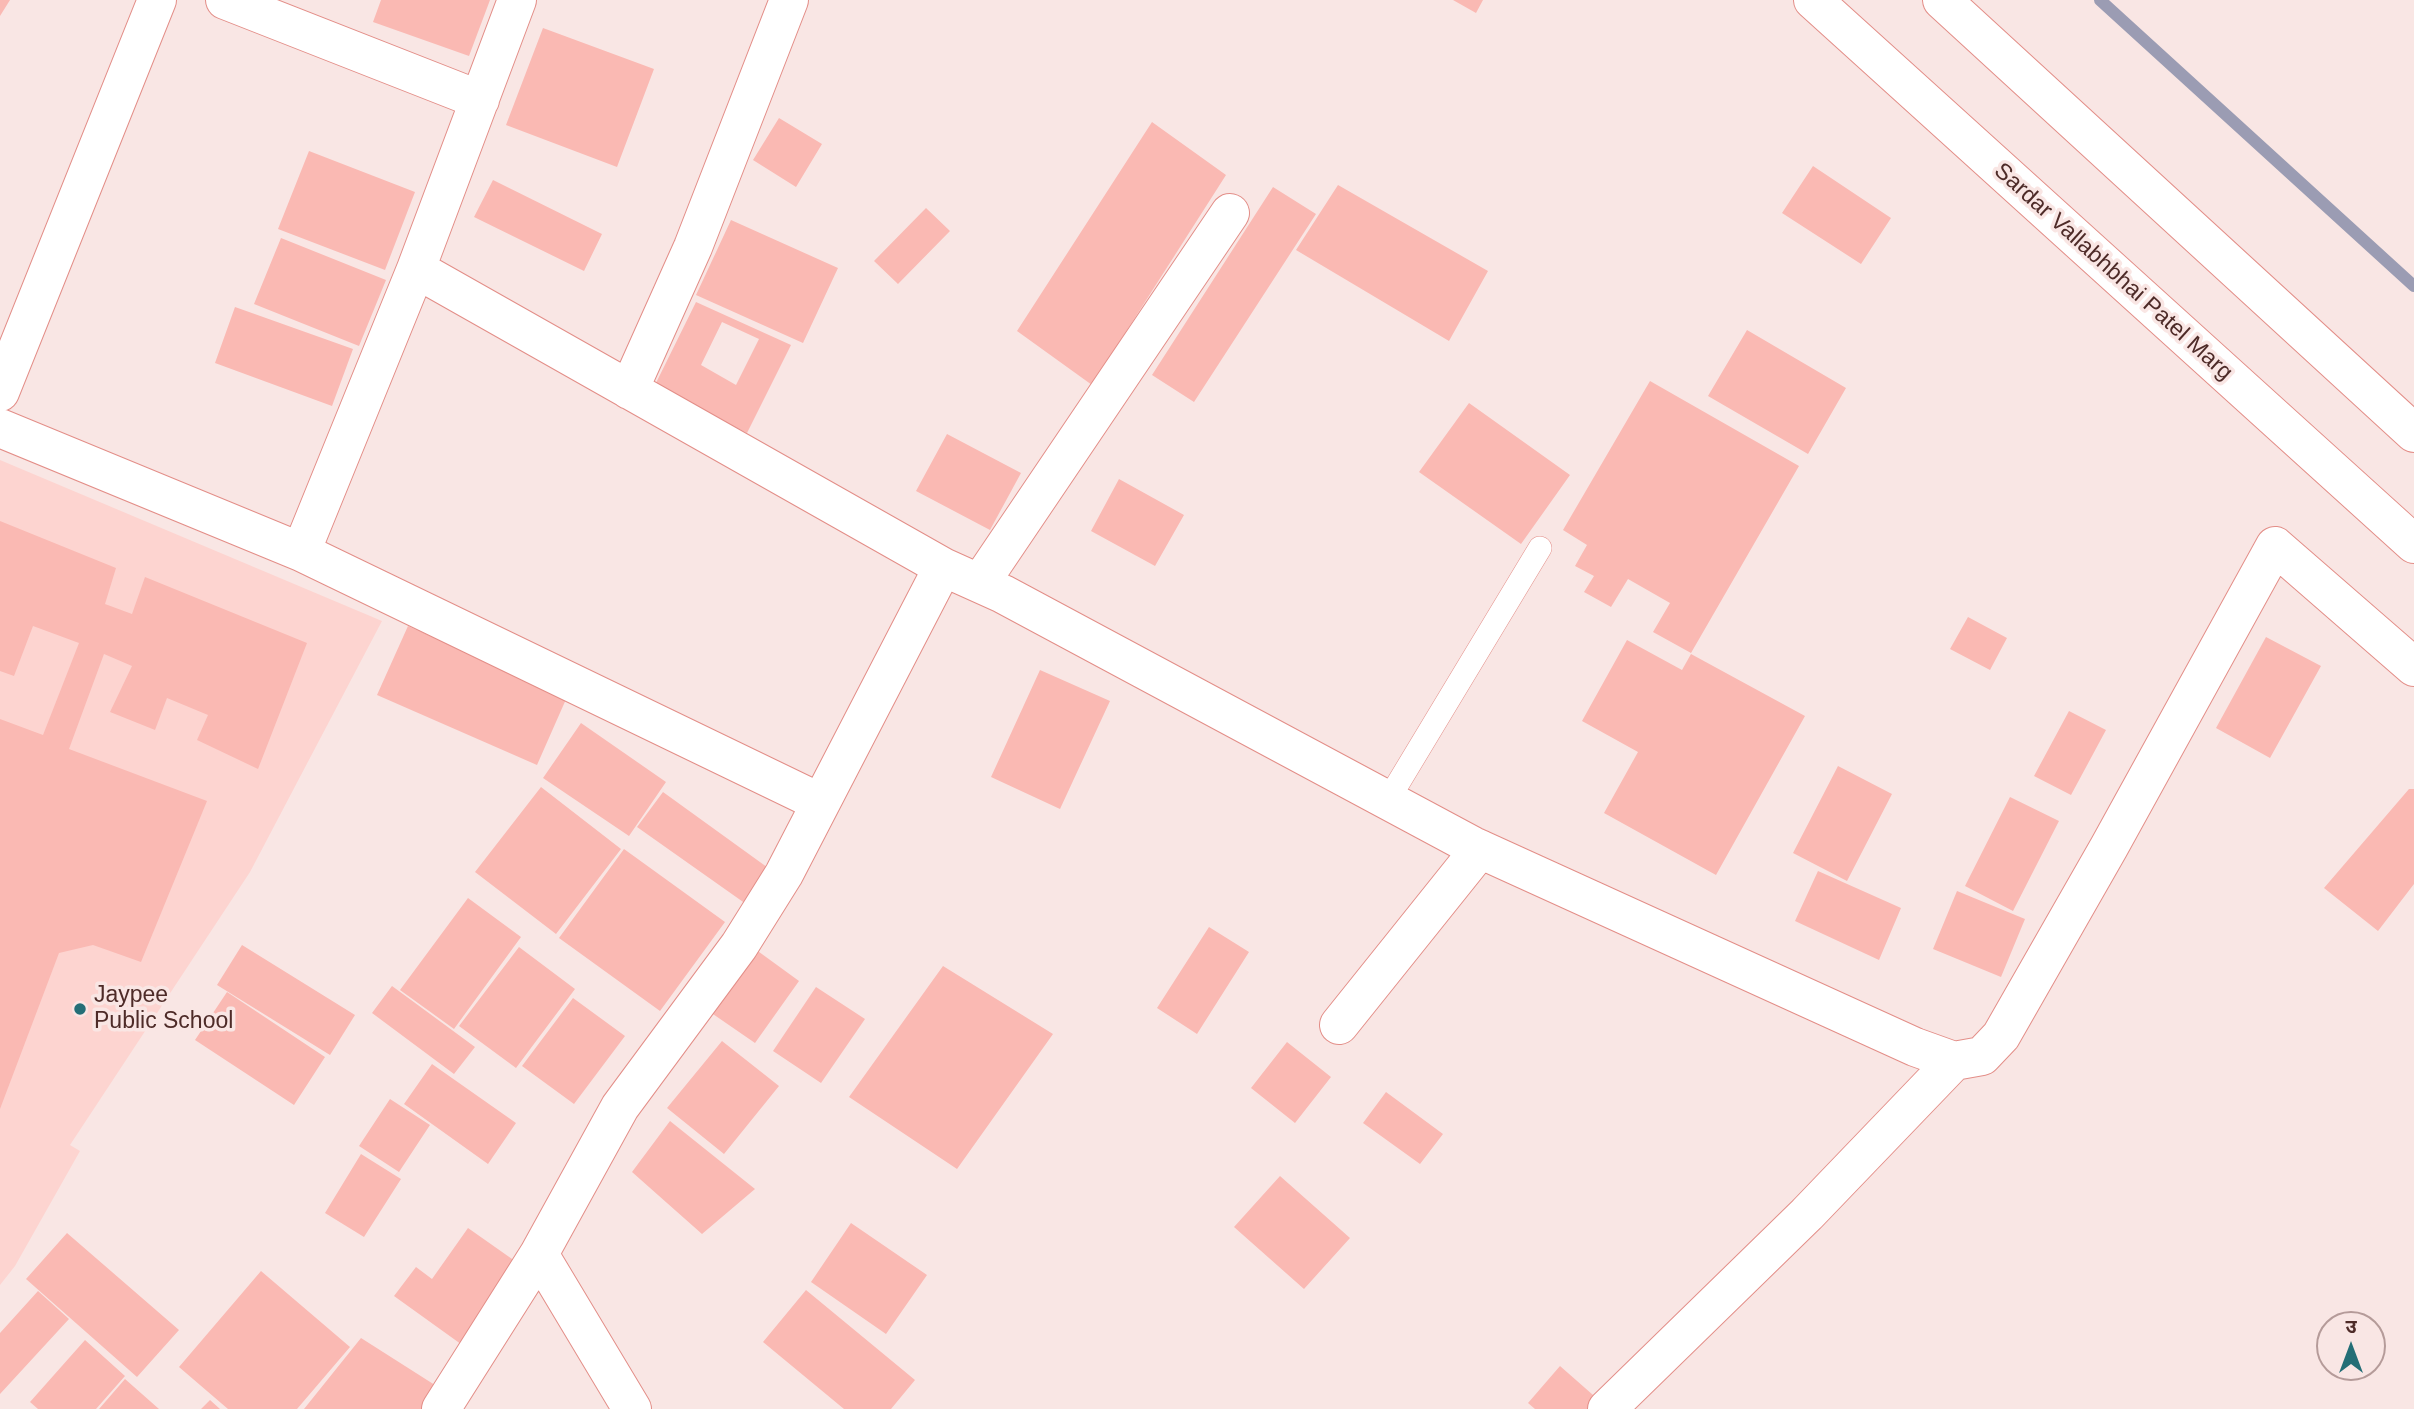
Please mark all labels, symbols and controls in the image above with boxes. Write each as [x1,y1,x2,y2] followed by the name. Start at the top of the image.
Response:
[1988,158,2238,386] street label: Sardar Vallabhbhai Patel Marg
[94,982,233,1036] place label: Jaypee Public School
[72,1001,88,1017] marker: Jaypee Public School
[2316,1311,2386,1381] north arrow
[2345,1316,2357,1337] text: उ

